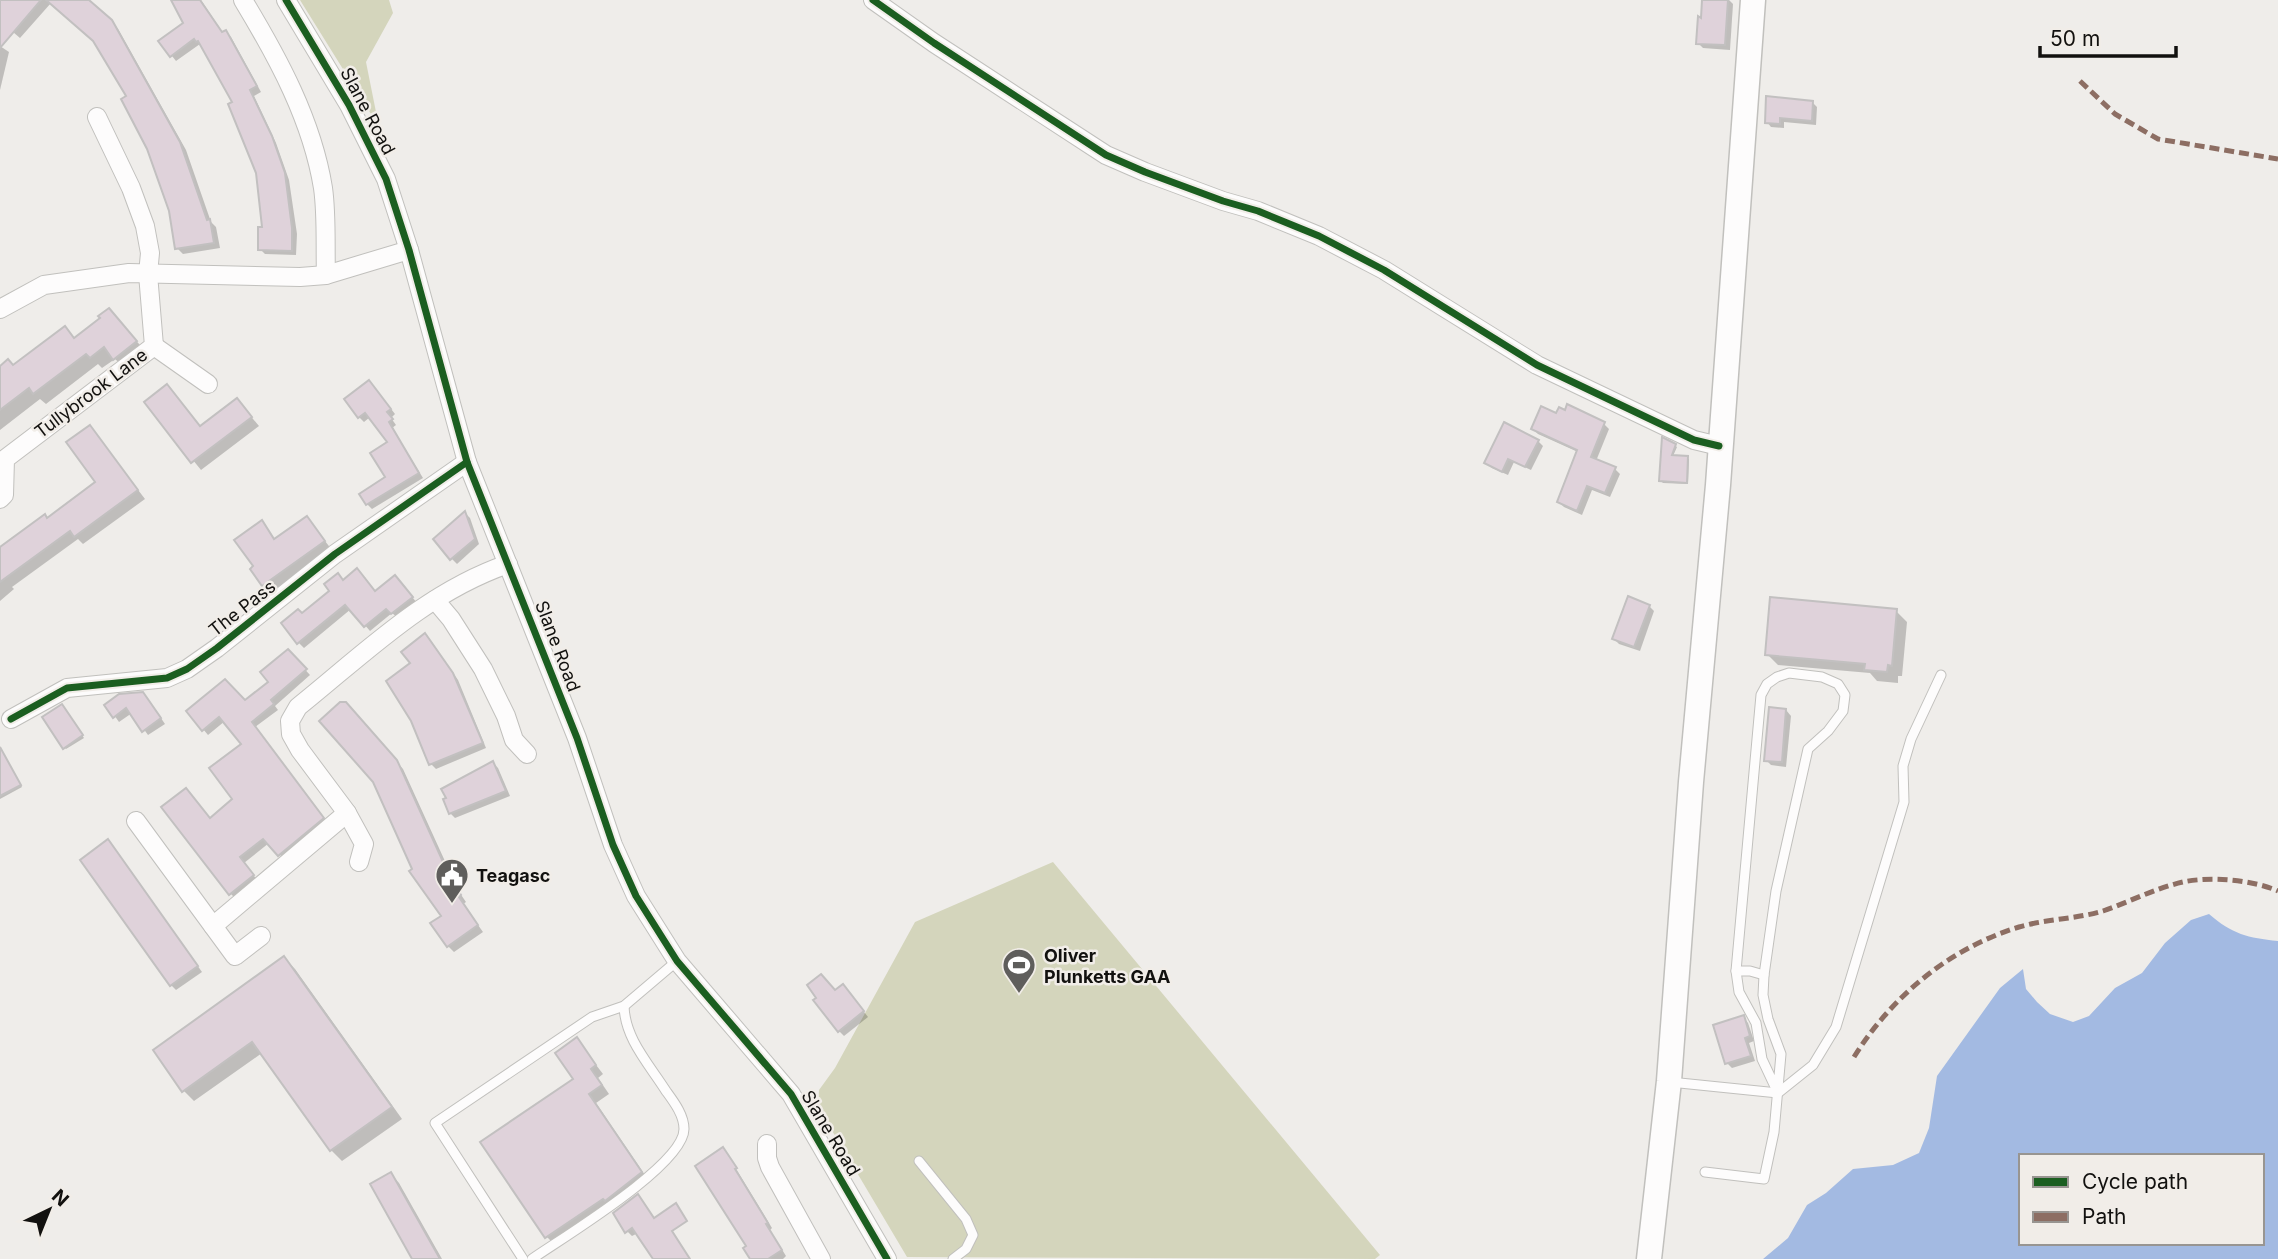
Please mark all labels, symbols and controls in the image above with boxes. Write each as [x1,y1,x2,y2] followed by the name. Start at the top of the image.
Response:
[2040,14,2176,58] scale bar
[2050,26,2100,51] text: 50 m
[336,64,400,158] street label: Slane Road
[31,344,151,442] street label: Tullybrook Lane
[205,576,279,640] street label: The Pass
[531,598,585,694] street label: Slane Road
[433,856,471,905] public building icon: Teagasc
[476,865,550,886] place label: Teagasc
[1044,945,1171,987] place label: Oliver Plunketts GAA
[1000,946,1038,995] sports icon: Oliver Plunketts GAA
[797,1087,865,1179] street label: Slane Road
[2019,1154,2264,1245] legend
[2082,1169,2188,1194] text: Cycle path
[14,1175,84,1245] north arrow
[47,1185,73,1211] text: N
[2082,1204,2127,1229] text: Path

